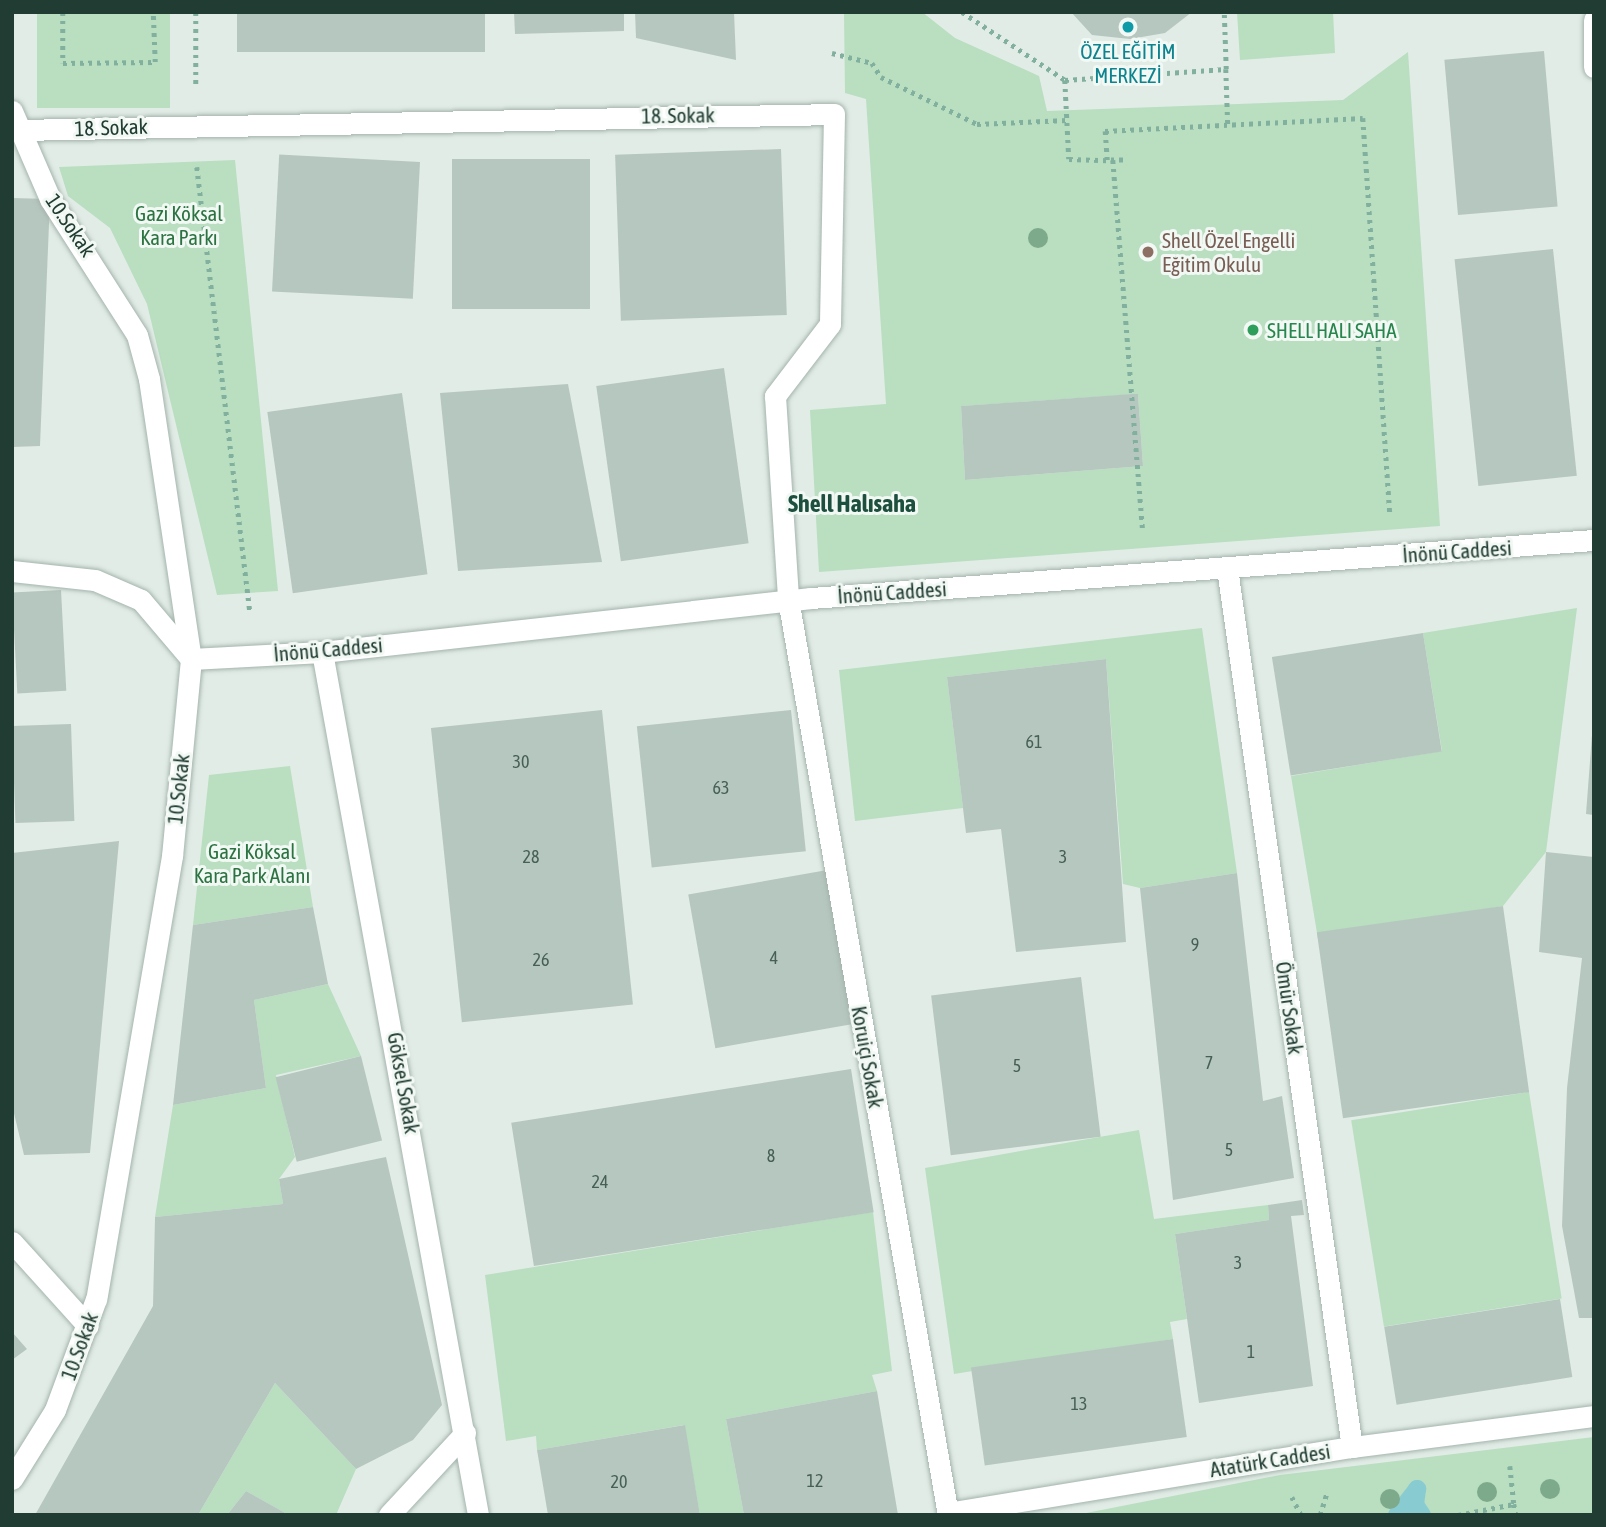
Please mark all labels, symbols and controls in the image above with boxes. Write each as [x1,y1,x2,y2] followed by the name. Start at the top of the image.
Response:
[1120,19,1136,35] marker: ÖZEL EĞİTİM MERKEZİ
[1080,38,1176,88] place label: ÖZEL EĞİTİM MERKEZİ
[641,102,715,128] street label: 18. Sokak
[74,113,148,141] street label: 18. Sokak
[41,189,101,261] street label: 10.Sokak
[135,200,223,250] park label: Gazi Köksal Kara Parkı
[1162,227,1295,277] place label: Shell Özel Engelli Eğitim Okulu
[1140,244,1156,260] marker: Shell Özel Engelli Eğitim Okulu
[1267,317,1397,343] place label: SHELL HALI SAHA
[1245,322,1261,338] marker: SHELL HALI SAHA
[788,490,916,518] district label: Shell Halısaha
[1401,535,1513,567] street label: İnönü Caddesi
[836,576,948,608] street label: İnönü Caddesi
[272,632,384,666] street label: İnönü Caddesi
[1026,731,1042,753] house number: 61
[513,751,529,773] house number: 30
[162,753,194,825] street label: 10.Sokak
[713,777,729,799] house number: 63
[194,838,310,888] park label: Gazi Köksal Kara Park Alanı
[523,846,539,868] house number: 28
[1059,846,1067,868] house number: 3
[1191,934,1199,956] house number: 9
[770,947,778,969] house number: 4
[533,949,549,971] house number: 26
[1271,960,1309,1056] street label: Ömür Sokak
[847,1004,889,1110] street label: Koruiçi Sokak
[383,1030,425,1136] street label: Göksel Sokak
[1205,1052,1213,1074] house number: 7
[1013,1055,1021,1077] house number: 5
[1225,1139,1233,1161] house number: 5
[767,1145,775,1167] house number: 8
[592,1171,608,1193] house number: 24
[1234,1252,1242,1274] house number: 3
[55,1309,103,1383] street label: 10.Sokak
[1247,1341,1255,1363] house number: 1
[1071,1393,1087,1415] house number: 13
[1208,1438,1332,1482] street label: Atatürk Caddesi
[807,1470,823,1492] house number: 12
[611,1471,627,1493] house number: 20

